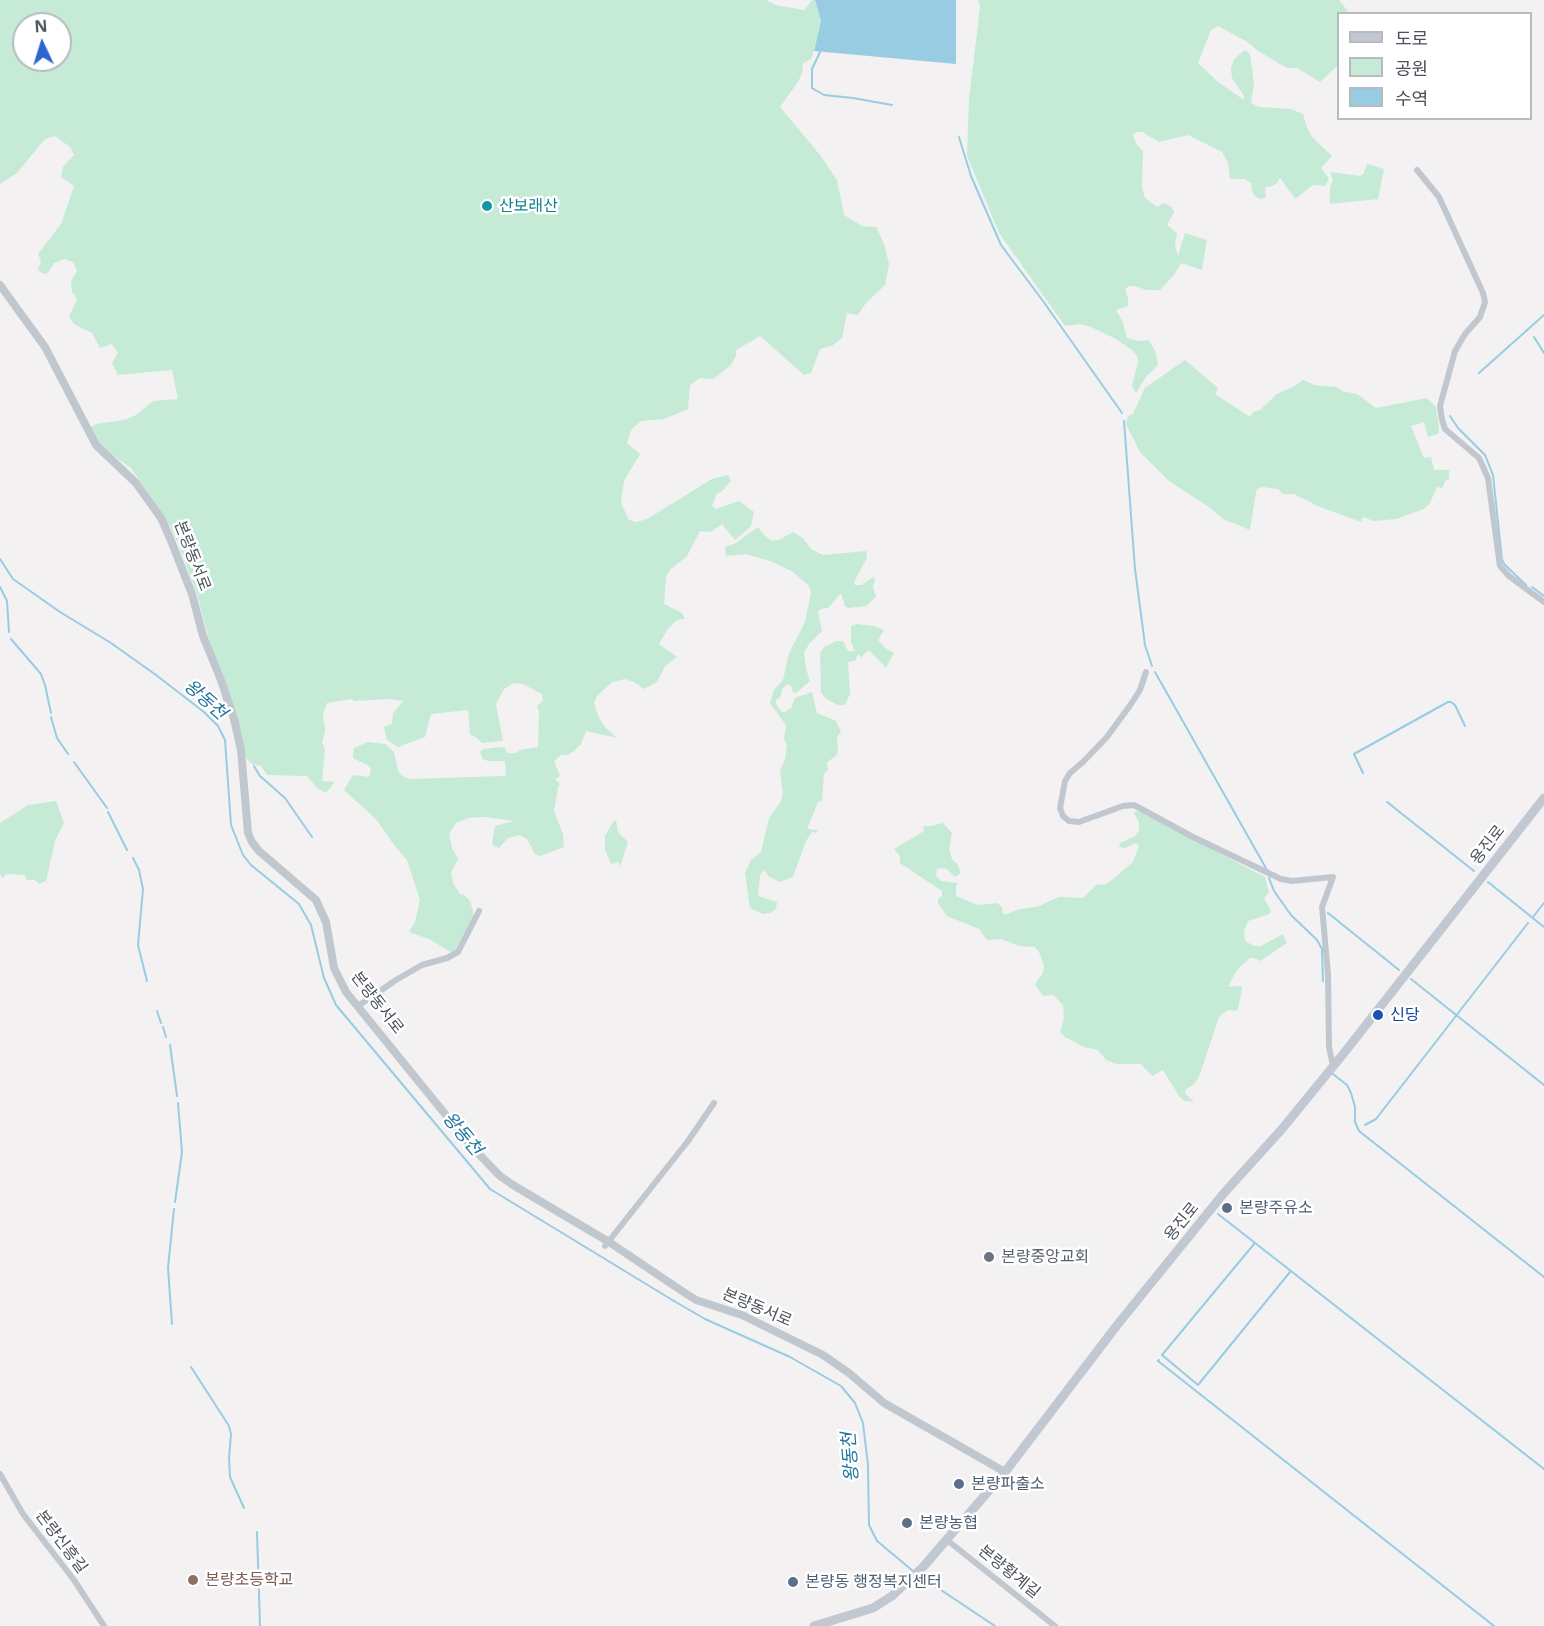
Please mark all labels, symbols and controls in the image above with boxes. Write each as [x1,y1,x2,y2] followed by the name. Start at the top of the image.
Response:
[12,12,72,72] north arrow
[1337,12,1532,120] legend
[34,15,48,37] text: N
[1395,26,1428,50] text: 도로
[1395,56,1428,80] text: 공원
[1395,86,1428,110] text: 수역
[499,196,558,216] place label: 산보래산
[480,199,494,213] marker: 산보래산
[170,518,214,594] street label: 본량동서로
[179,675,231,725] water label: 왕동천
[1467,822,1509,868] street label: 용진로
[347,968,407,1038] street label: 본량동서로
[1390,1005,1419,1025] place label: 신당
[1371,1008,1385,1022] marker: 신당
[438,1108,486,1160] water label: 왕동천
[1239,1198,1313,1218] place label: 본량주유소
[1161,1199,1203,1245] street label: 용진로
[1220,1201,1234,1215] marker: 본량주유소
[1001,1247,1089,1267] place label: 본량중앙교회
[982,1250,996,1264] marker: 본량중앙교회
[719,1285,795,1331] street label: 본량동서로
[838,1431,864,1483] water label: 왕동천
[971,1474,1045,1494] place label: 본량파출소
[952,1477,966,1491] marker: 본량파출소
[31,1507,91,1577] street label: 본량신흥길
[919,1513,978,1533] place label: 본량농협
[900,1516,914,1530] marker: 본량농협
[974,1541,1044,1603] street label: 본량황계길
[205,1570,293,1590] place label: 본량초등학교
[805,1572,942,1592] place label: 본량동 행정복지센터
[186,1573,200,1587] marker: 본량초등학교
[786,1575,800,1589] marker: 본량동 행정복지센터

